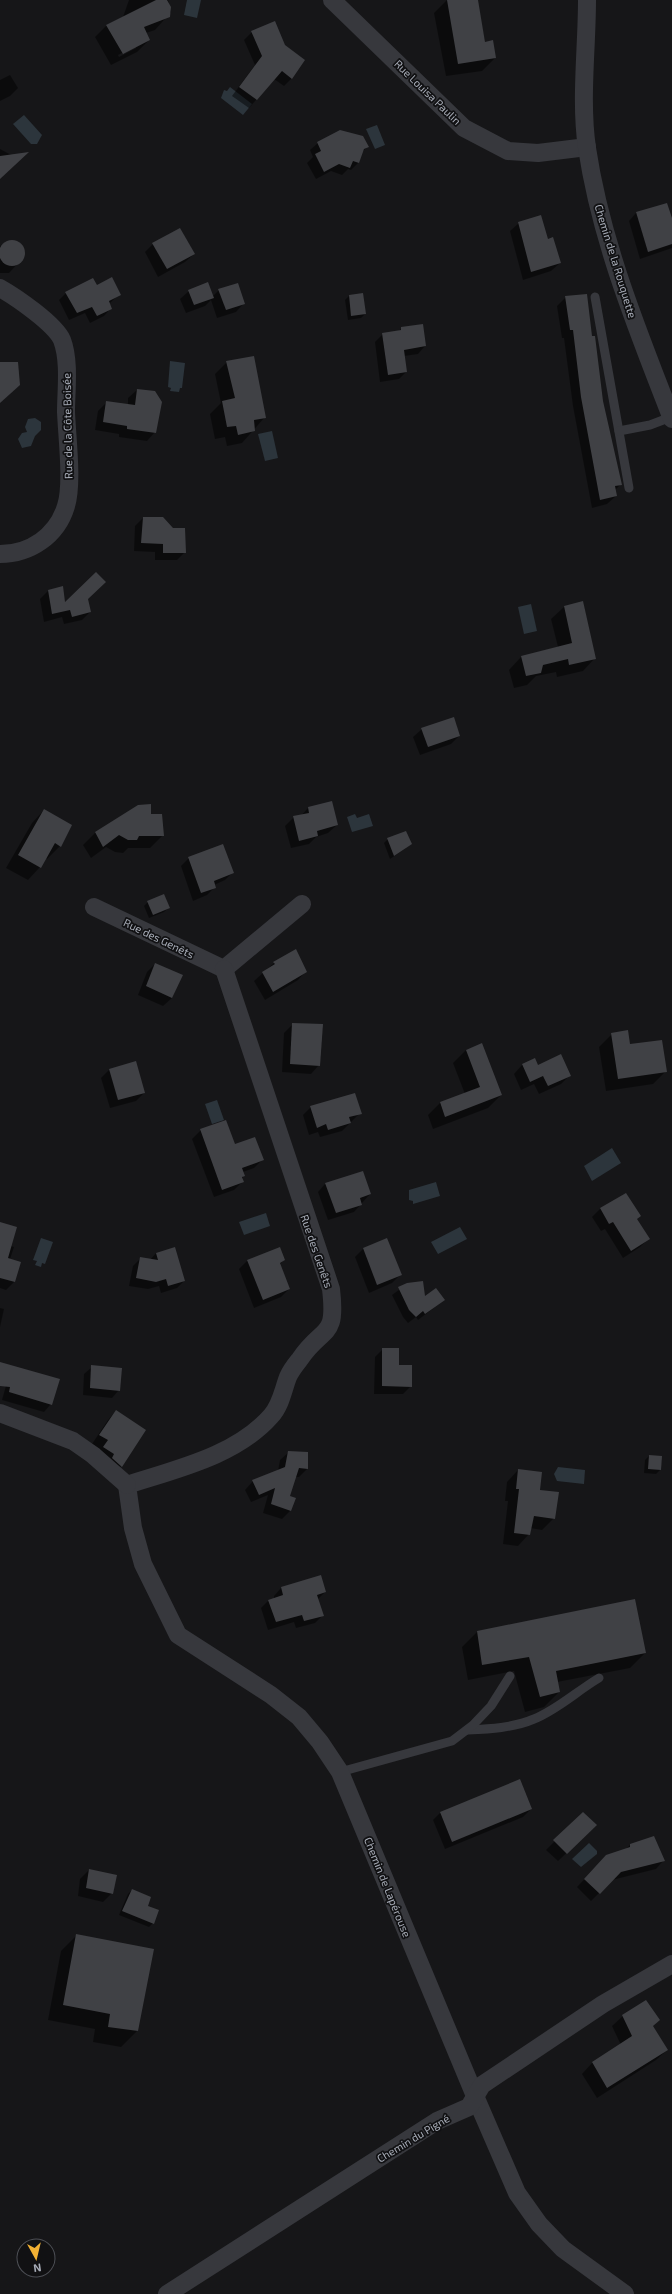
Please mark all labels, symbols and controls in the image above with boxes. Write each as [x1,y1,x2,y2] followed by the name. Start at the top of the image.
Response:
[392,57,464,127] street label: Rue Louisa Paulin
[593,203,640,319] street label: Chemin de la Rouquette
[60,373,74,479] street label: Rue de la Côte Boisée
[122,915,197,961] street label: Rue des Genêts
[298,1213,336,1290] street label: Rue des Genêts
[362,1835,414,1939] street label: Chemin de Lapérouse
[374,2111,452,2165] street label: Chemin du Pigné
[16,2238,56,2278] north arrow
[33,2261,42,2275] text: N

